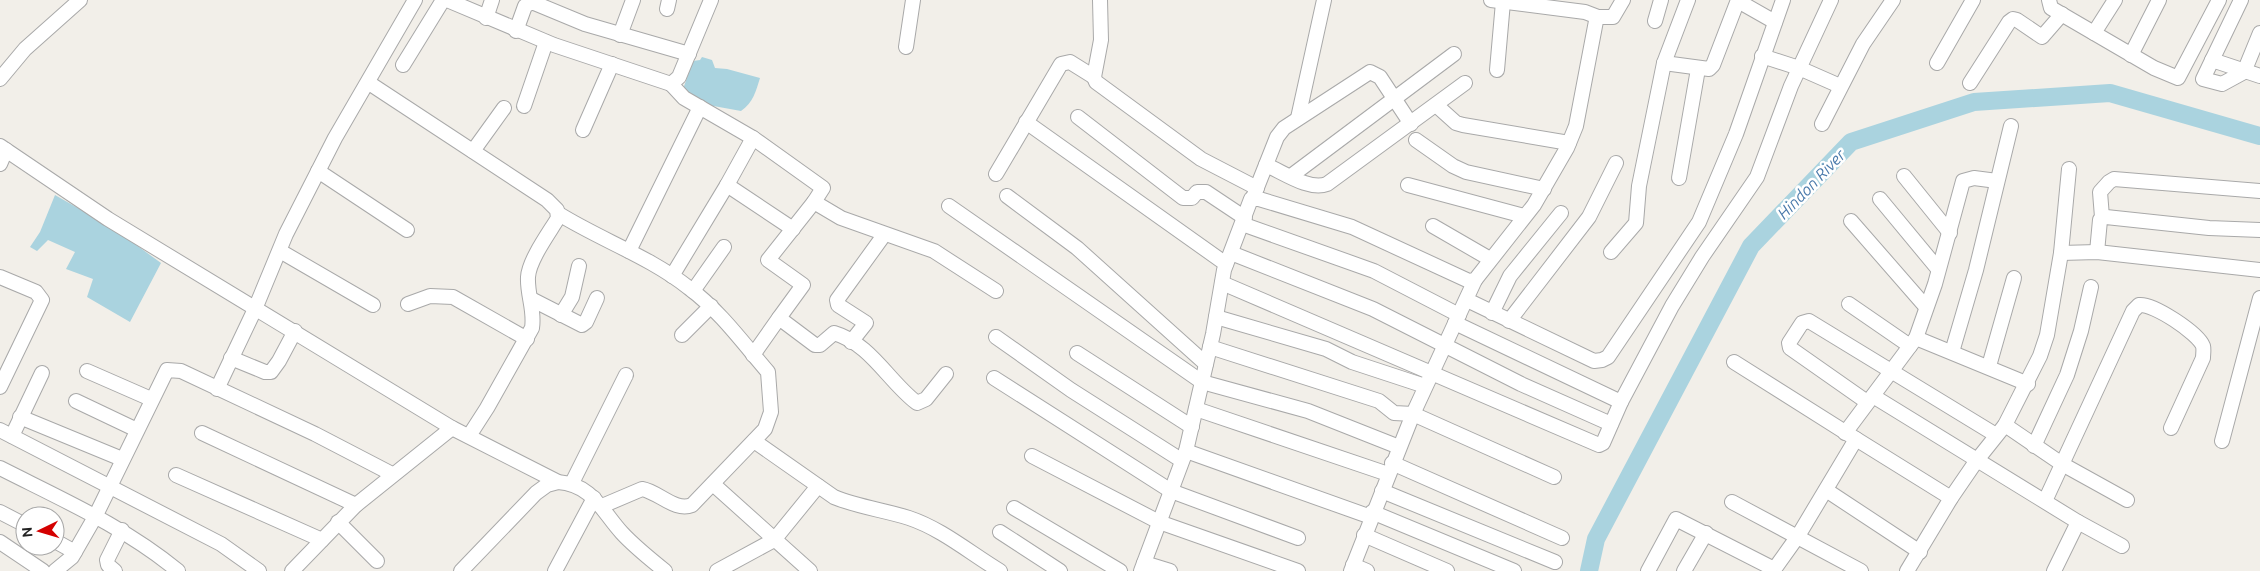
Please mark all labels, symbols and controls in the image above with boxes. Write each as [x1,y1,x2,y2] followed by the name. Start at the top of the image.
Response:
[1773,145,1849,222] water label: Hindon River
[15,506,65,556] north arrow
[19,526,35,538] text: N

